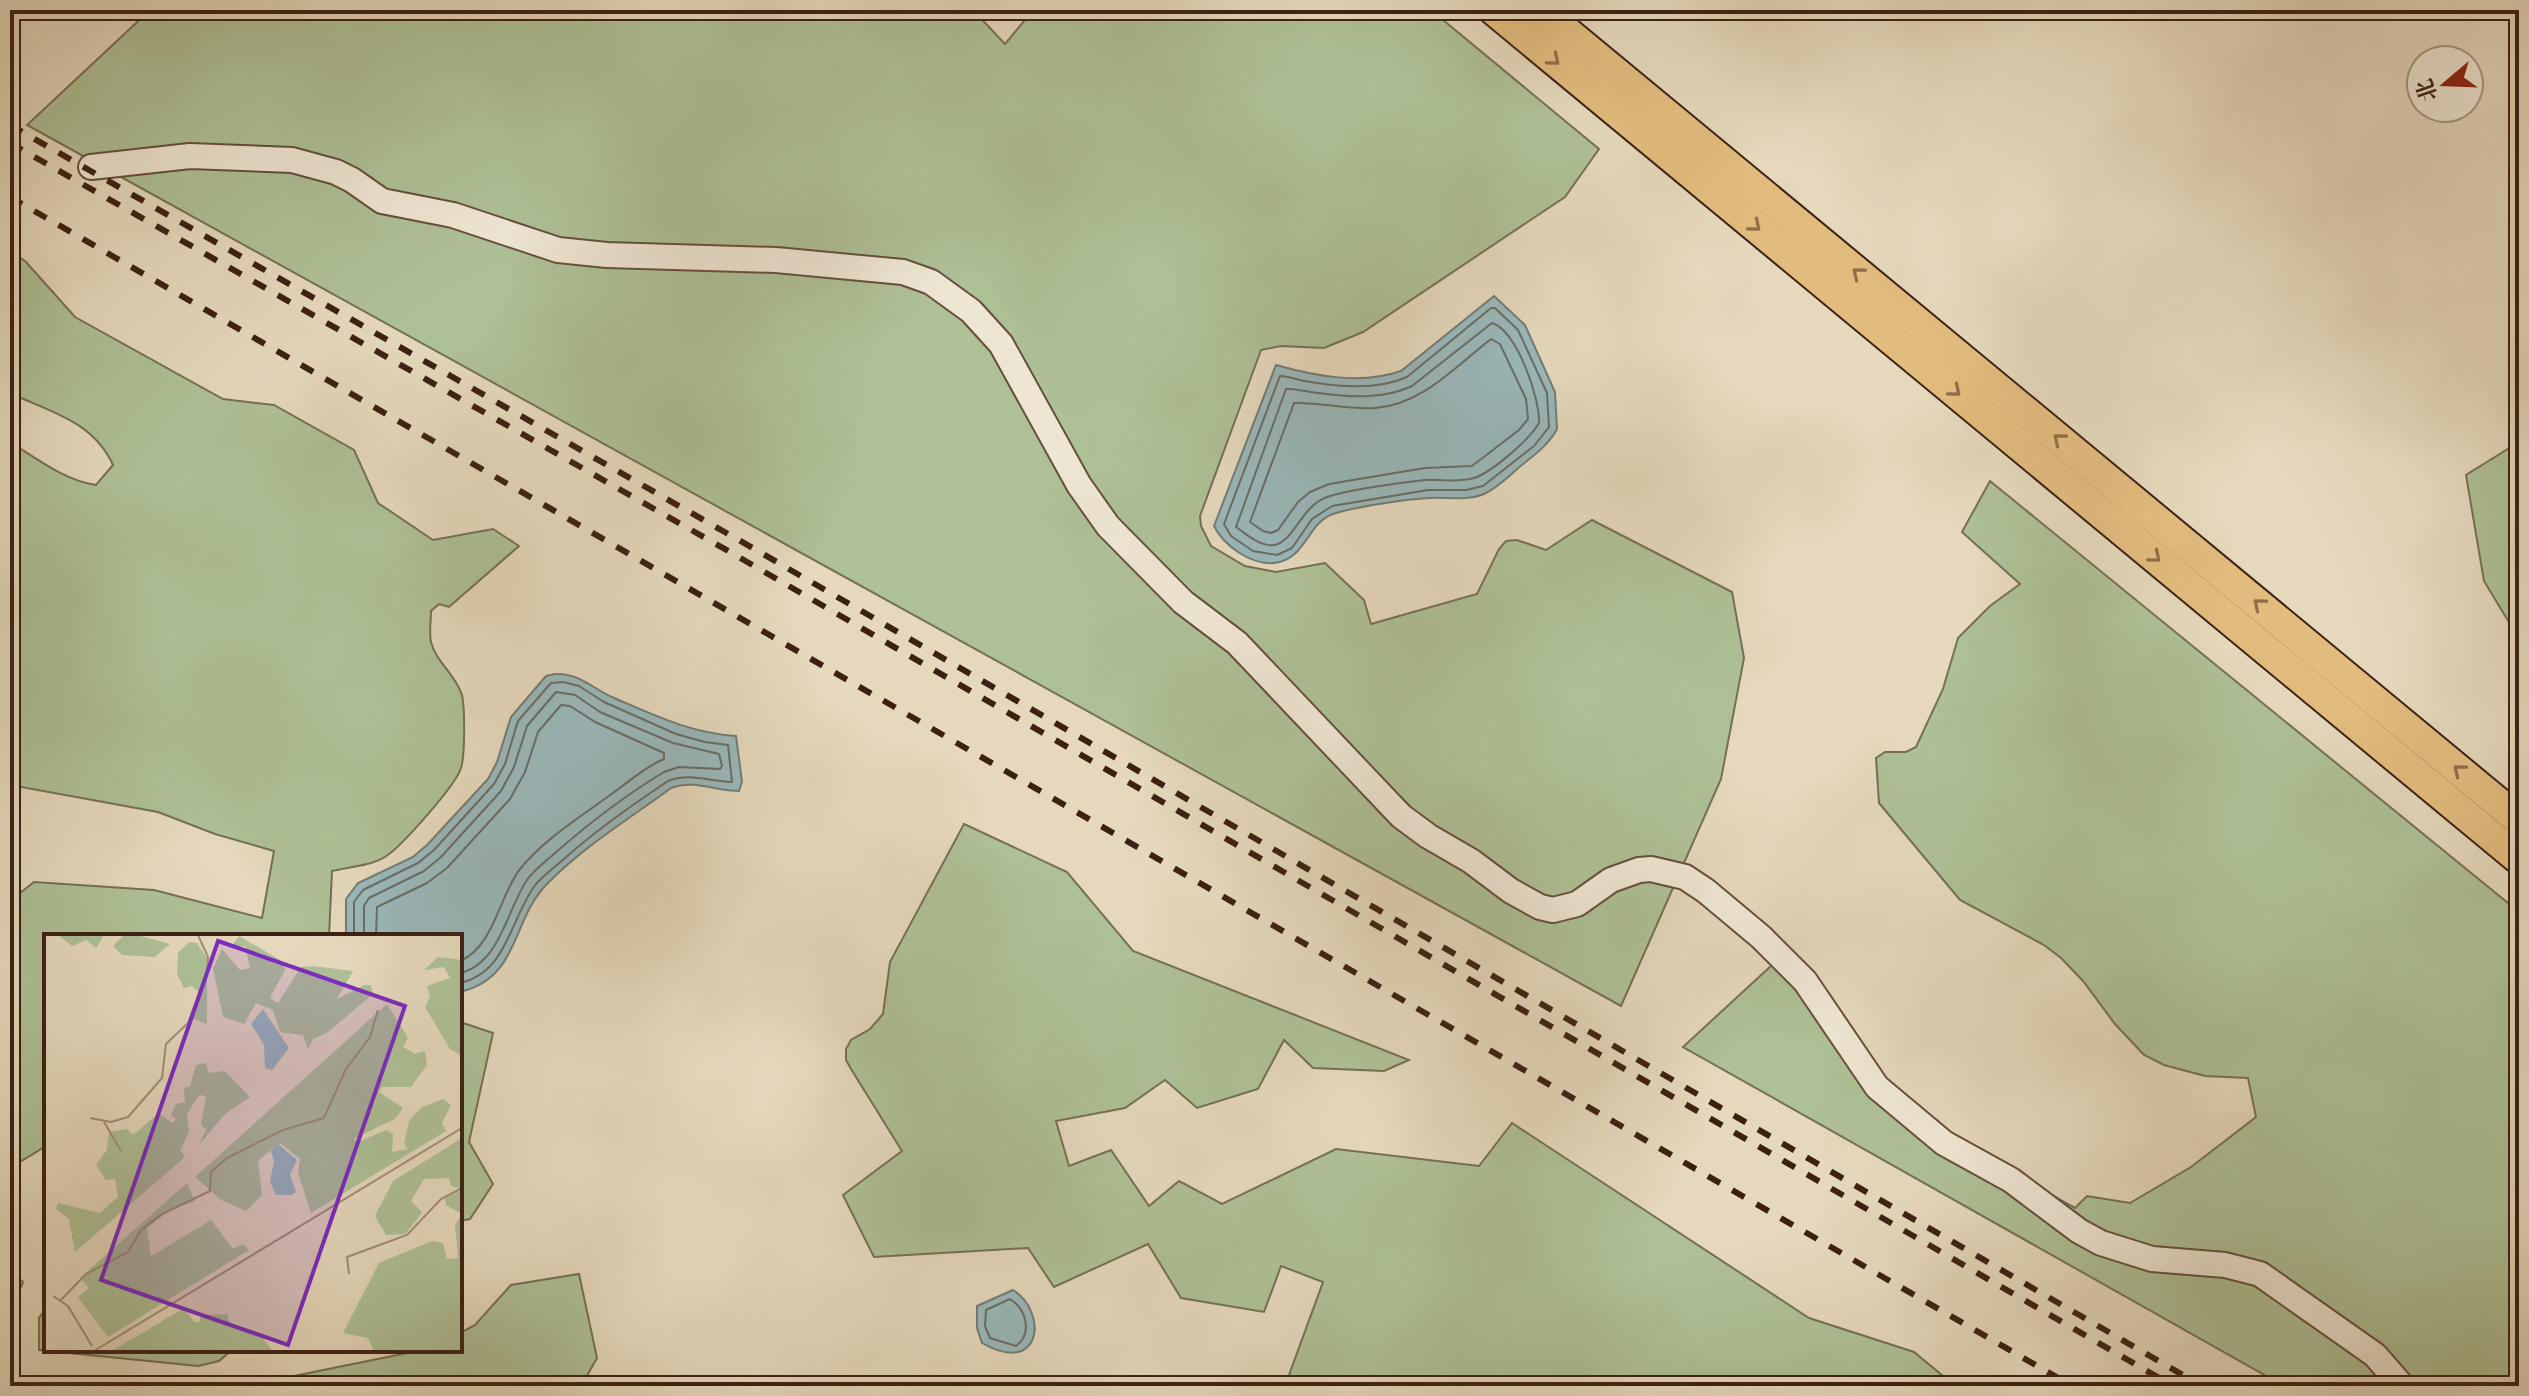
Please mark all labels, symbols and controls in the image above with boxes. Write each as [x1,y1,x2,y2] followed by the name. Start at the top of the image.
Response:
[2405,44,2485,124] north arrow
[1545,50,1560,65] one-way arrow
[2411,75,2444,105] text: 北
[1746,216,1761,230] one-way arrow
[1853,268,1867,283] one-way arrow
[1946,381,1960,396] one-way arrow
[2053,434,2068,449] one-way arrow
[2146,547,2161,562] one-way arrow
[2254,599,2268,614] one-way arrow
[2454,765,2468,780] one-way arrow
[44,934,462,1352] inset map

